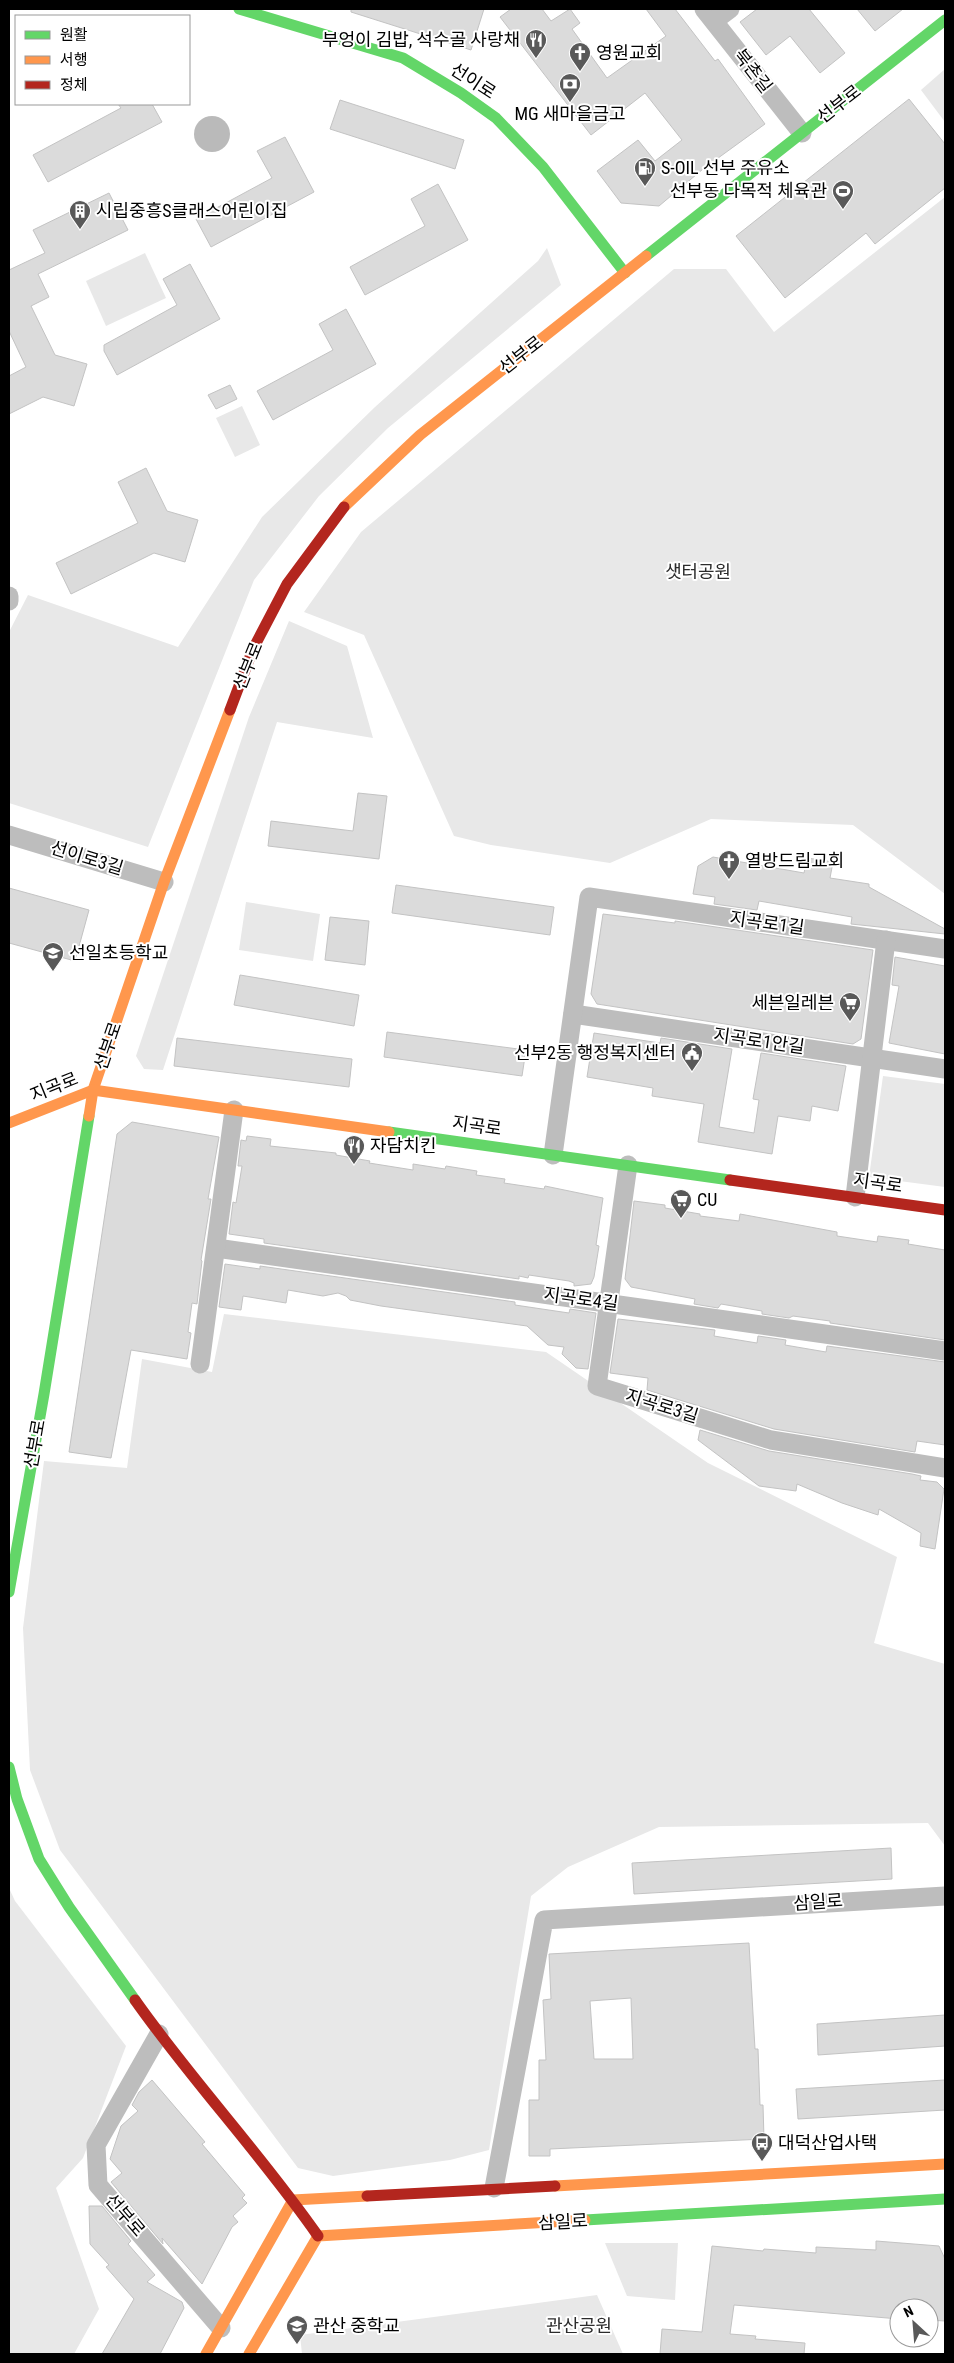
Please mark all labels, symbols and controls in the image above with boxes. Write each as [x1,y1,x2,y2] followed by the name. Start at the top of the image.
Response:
[15,15,190,105] legend
[60,26,88,44] text: 원활
[524,28,548,59] restaurant icon: 부엉이 김밥, 석수골 사랑채
[322,29,520,50] place label: 부엉이 김밥, 석수골 사랑채
[568,41,592,72] church icon: 영원교회
[596,42,662,63] place label: 영원교회
[730,45,777,97] street label: 북촌길
[60,51,88,69] text: 서행
[447,58,500,103] street label: 선이로
[558,72,582,103] bank icon: MG 새마을금고
[60,76,88,94] text: 정체
[813,80,865,127] street label: 선부로
[514,103,626,124] place label: MG 새마을금고
[633,156,657,187] fuel station icon: S-OIL 선부 주유소
[661,157,790,178] place label: S-OIL 선부 주유소
[831,179,855,210] sports icon: 선부동 다목적 체육관
[670,180,827,201] place label: 선부동 다목적 체육관
[68,199,92,230] building icon: 시립중흥S클래스어린이집
[96,200,288,221] place label: 시립중흥S클래스어린이집
[495,331,547,378] street label: 선부로
[665,561,731,582] park label: 샛터공원
[228,639,267,693] street label: 선부로
[48,836,126,879] street label: 선이로3길
[717,849,741,880] church icon: 열방드림교회
[745,850,844,871] place label: 열방드림교회
[728,907,806,938] street label: 지곡로1길
[41,941,65,972] school or university icon: 선일초등학교
[69,942,168,963] place label: 선일초등학교
[838,991,862,1022] supermarket icon: 세븐일레븐
[751,992,834,1013] place label: 세븐일레븐
[90,1019,126,1073] street label: 선부로
[712,1024,806,1057] street label: 지곡로1안길
[680,1041,704,1072] public building icon: 선부2동 행정복지센터
[514,1042,676,1063] place label: 선부2동 행정복지센터
[27,1067,81,1106] street label: 지곡로
[451,1112,503,1139] street label: 지곡로
[342,1134,366,1165] restaurant icon: 자담치킨
[370,1135,436,1156] place label: 자담치킨
[852,1169,904,1196] street label: 지곡로
[669,1188,693,1219] supermarket icon: CU
[697,1189,717,1210] place label: CU
[542,1283,620,1314] street label: 지곡로4길
[623,1384,701,1427] street label: 지곡로3길
[20,1418,49,1470] street label: 선부로
[792,1889,843,1914] street label: 삼일로
[750,2131,774,2162] bus stop icon: 대덕산업사택
[778,2132,877,2153] place label: 대덕산업사택
[101,2189,150,2240] street label: 선부로
[538,2210,588,2233] street label: 삼일로
[889,2298,939,2348] north arrow
[901,2302,916,2320] text: N
[285,2314,309,2345] school or university icon: 관산 중학교
[313,2315,400,2336] place label: 관산 중학교
[546,2315,612,2336] park label: 관산공원

